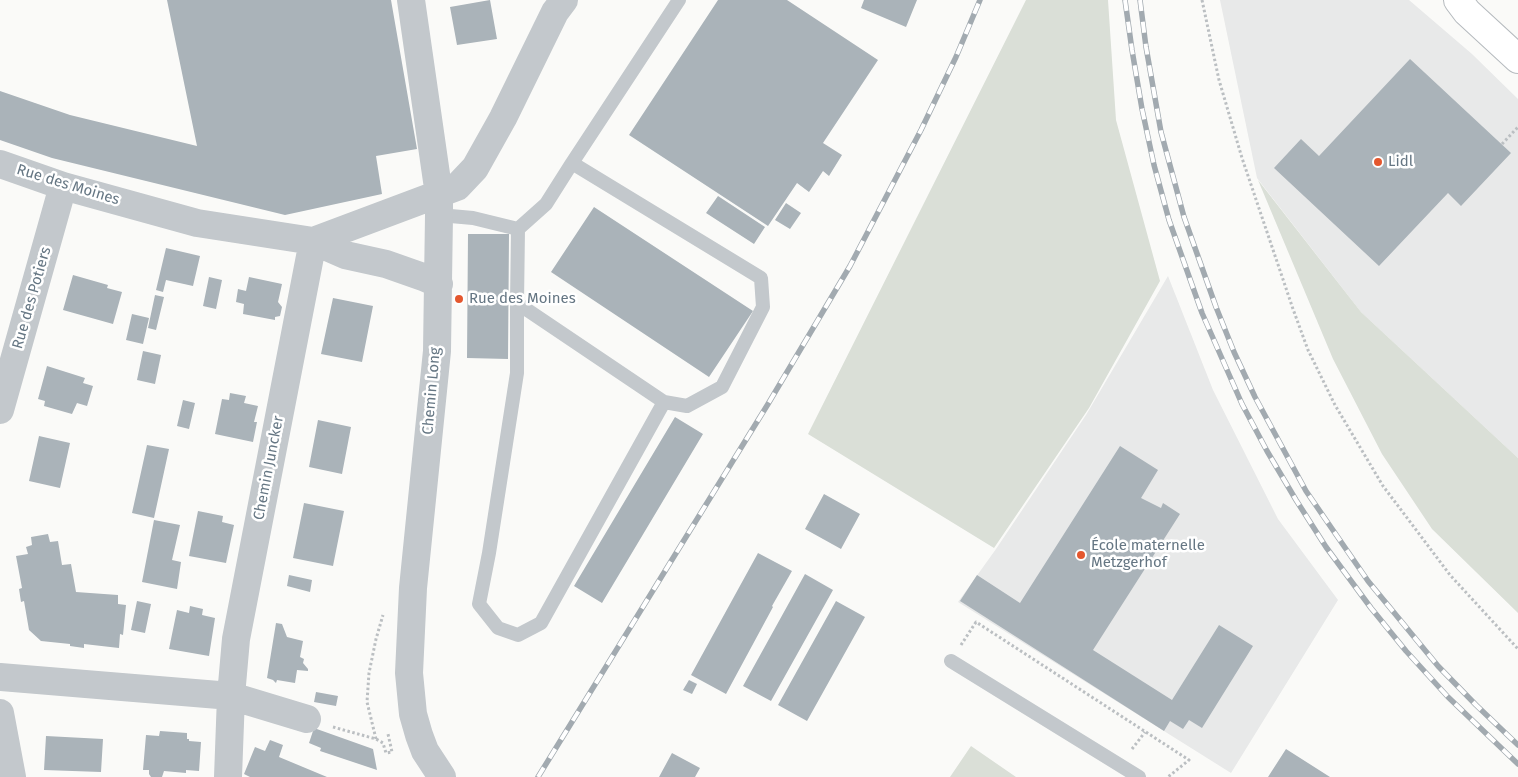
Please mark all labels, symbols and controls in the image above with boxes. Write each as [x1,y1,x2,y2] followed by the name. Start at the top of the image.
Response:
[1388,153,1413,171] place label: Lidl
[1372,156,1384,168] marker: Lidl
[14,161,122,209] street label: Rue des Moines
[9,245,55,351] street label: Rue des Potiers
[469,290,576,308] place label: Rue des Moines
[453,293,465,305] marker: Rue des Moines
[419,347,445,435] street label: Chemin Long
[250,414,288,522] street label: Chemin Juncker
[1091,537,1205,572] place label: École maternelle Metzgerhof
[1075,549,1087,561] marker: École maternelle Metzgerhof

